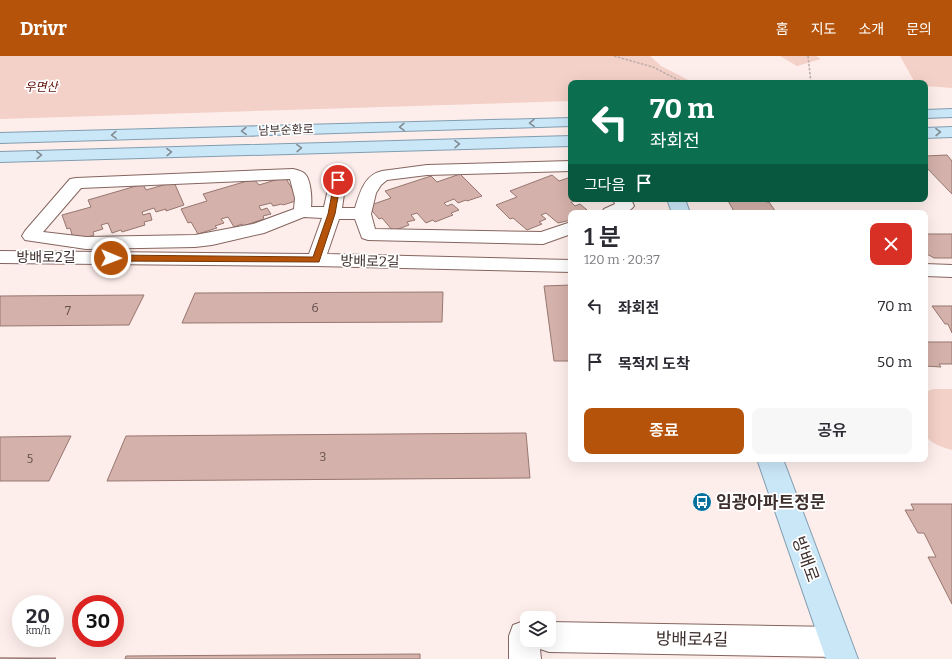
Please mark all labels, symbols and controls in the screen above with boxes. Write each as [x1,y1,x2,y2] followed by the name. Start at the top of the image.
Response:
[20,17,67,40] text: Drivr
[776,21,789,38] text: 홈
[811,21,836,38] text: 지도
[858,21,884,38] text: 소개
[906,21,932,38] text: 문의
[24,80,60,94] park label: 우면산
[650,92,714,125] text: 70 m
[584,96,636,148] icon: left
[529,119,535,127] one-way arrow
[258,122,314,138] street label: 남부순환로
[399,122,405,131] one-way arrow
[241,127,247,135] one-way arrow
[936,128,942,136] one-way arrow
[650,130,700,152] text: 좌회전
[111,131,117,139] one-way arrow
[454,140,460,148] one-way arrow
[296,144,302,153] one-way arrow
[166,148,172,156] one-way arrow
[36,151,42,160] one-way arrow
[321,163,355,197] pin
[327,169,349,191] icon: arrive
[633,172,655,194] icon: arrive
[584,176,625,194] text: 그다음
[584,223,621,251] text: 1 분
[870,223,912,265] button: close
[90,237,132,279] position arrow
[16,249,76,266] street label: 방배로2길
[340,252,400,271] street label: 방배로2길
[584,252,660,267] text: 120 m · 20:37
[584,295,606,317] icon: left
[878,297,912,315] text: 70 m
[618,299,659,317] text: 좌회전
[311,301,319,315] house number: 6
[65,304,71,318] house number: 7
[584,351,606,373] icon: arrive
[877,353,912,371] text: 50 m
[618,355,690,373] text: 목적지 도착
[584,408,744,454] button: 종료
[752,408,912,454] button: 공유
[320,450,327,464] house number: 3
[27,452,33,466] house number: 5
[691,491,713,513] bus stop icon: 임광아파트정문
[716,492,826,513] place label: 임광아파트정문
[788,534,823,585] street label: 방배로
[72,595,124,647] speed limit sign: 30
[26,604,50,628] text: 20
[520,611,556,647] map controls
[520,611,556,647] button: layers
[26,625,50,637] text: km/h
[656,628,728,651] street label: 방배로4길

